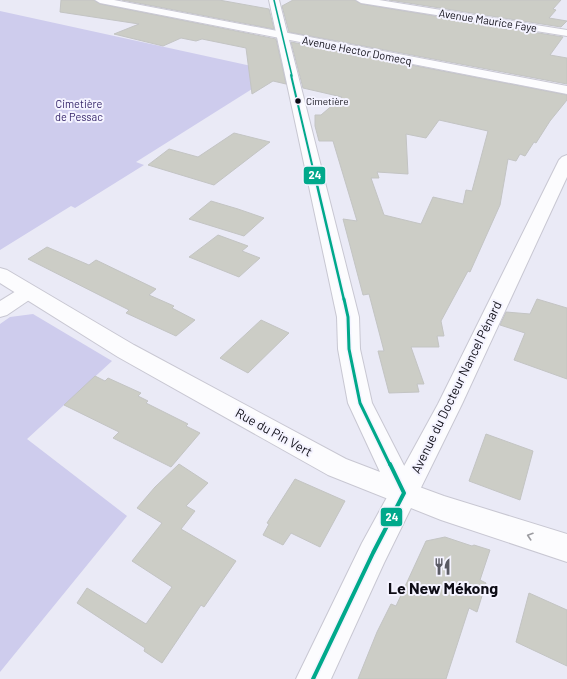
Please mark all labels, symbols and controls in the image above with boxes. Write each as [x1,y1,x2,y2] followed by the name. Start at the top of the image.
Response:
[438,6,538,34] street label: Avenue Maurice Faye
[301,33,413,67] street label: Avenue Hector Domecq
[306,95,349,107] place label: Cimetière
[293,96,303,106] marker: Cimetière
[55,97,103,123] park label: Cimetière de Pessac
[303,166,326,185] line badge: 24
[309,168,322,181] text: 24
[407,298,505,476] street label: Avenue du Docteur Nancel Pénard
[233,404,315,460] street label: Rue du Pin Vert
[380,507,403,527] line badge: 24
[386,510,399,523] text: 24
[527,533,534,541] one-way arrow
[433,556,453,576] restaurant icon: Le New Mékong
[388,578,498,597] place label: Le New Mékong

